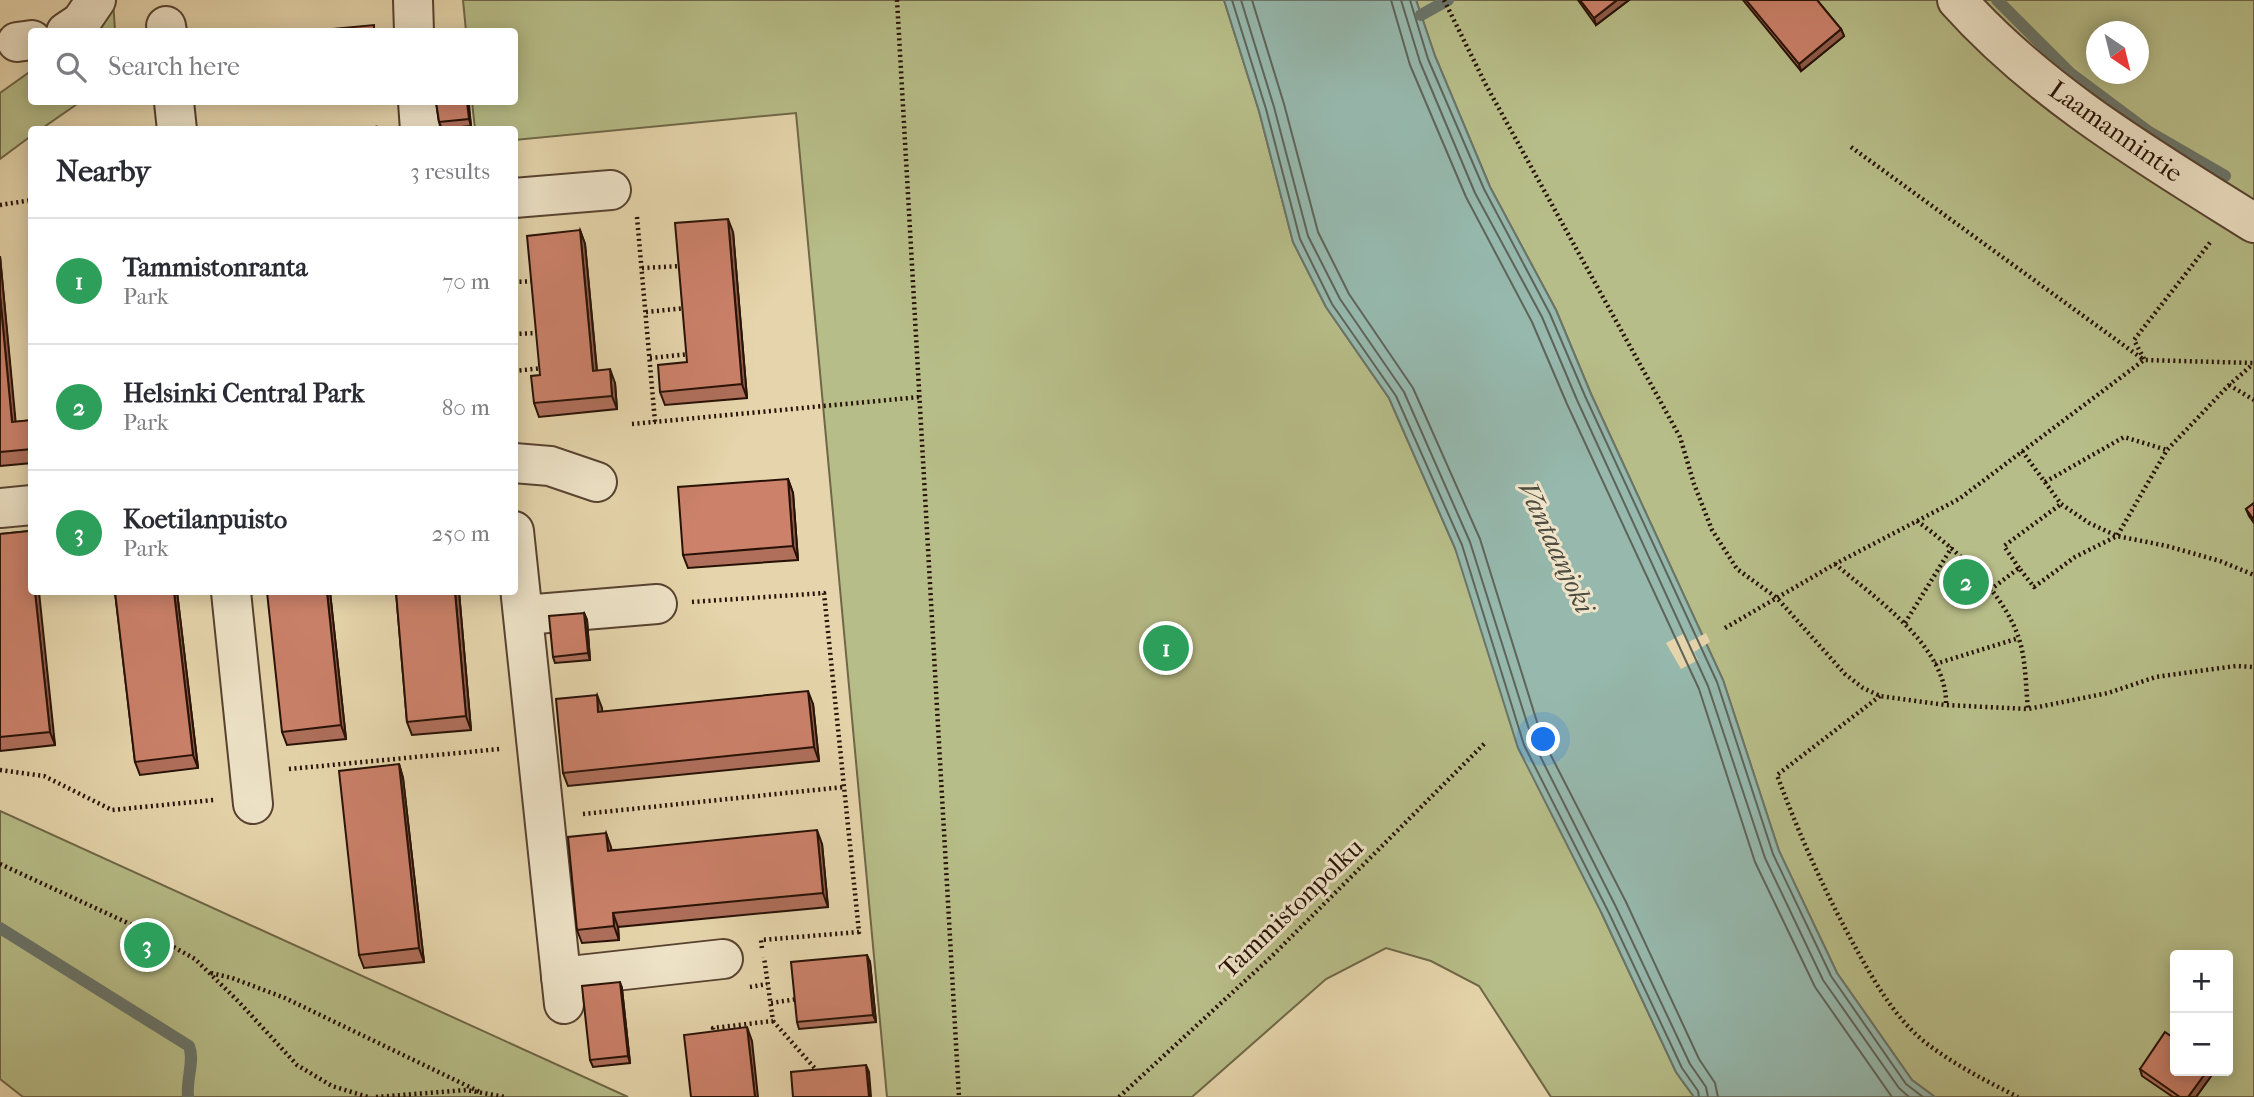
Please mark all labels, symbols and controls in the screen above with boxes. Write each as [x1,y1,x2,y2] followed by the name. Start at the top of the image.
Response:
[2086,21,2149,84] north arrow
[28,28,518,105] search box
[52,48,90,86] icon: search
[108,51,240,82] text: Search here
[2043,74,2189,189] street label: Laamannintie
[56,154,151,189] text: Nearby
[410,158,490,185] text: 3 results
[123,252,308,283] text: Tammistonranta
[75,268,83,295] text: 1
[442,268,490,295] text: 70 m
[123,283,169,310] text: Park
[123,378,364,409] text: Helsinki Central Park
[73,394,85,421] text: 2
[442,394,490,421] text: 80 m
[123,409,169,436] text: Park
[1512,476,1602,620] water label: Vantaanjoki
[123,504,287,535] text: Koetilanpuisto
[74,520,84,547] text: 3
[432,520,490,547] text: 250 m
[123,535,169,562] text: Park
[1943,556,1989,608] pin: 2
[1143,622,1189,674] pin: 1
[1526,722,1560,756] your location
[1213,832,1370,985] street label: Tammistonpolku
[124,919,170,971] pin: 3
[2170,950,2233,1076] map controls
[2170,950,2233,1013] button: +
[2170,1013,2233,1076] button: −

